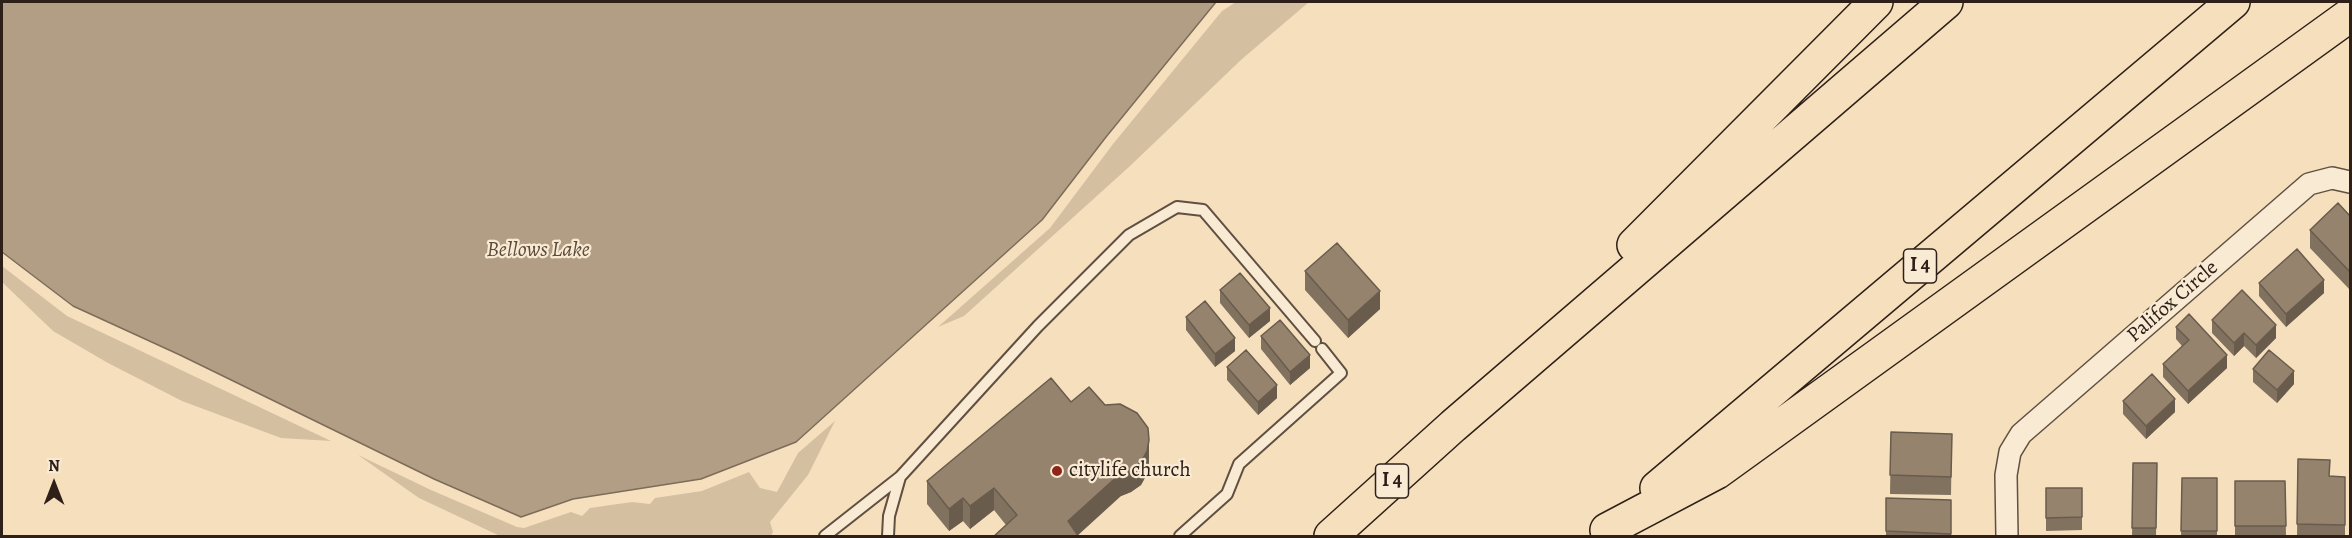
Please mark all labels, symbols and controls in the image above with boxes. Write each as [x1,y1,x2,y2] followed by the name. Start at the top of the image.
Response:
[486,238,590,264] water label: Bellows Lake
[1904,249,1936,283] road number: I 4
[2122,256,2224,348] street label: Palifox Circle
[24,454,84,514] north arrow
[48,455,60,477] text: N
[1069,458,1191,484] place label: citylife church
[1050,464,1064,478] marker: citylife church
[1376,464,1408,498] road number: I 4

